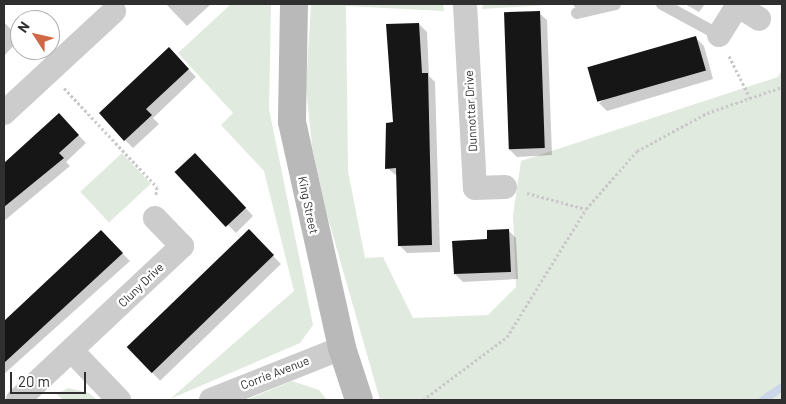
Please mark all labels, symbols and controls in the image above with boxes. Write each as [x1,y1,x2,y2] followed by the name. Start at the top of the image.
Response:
[10,10,60,60] north arrow
[13,18,33,35] text: N
[462,70,480,152] street label: Dunnottar Drive
[295,175,321,235] street label: King Street
[115,260,167,310] street label: Cluny Drive
[239,353,311,393] street label: Corrie Avenue
[12,362,89,394] scale bar
[18,372,50,390] text: 20 m

